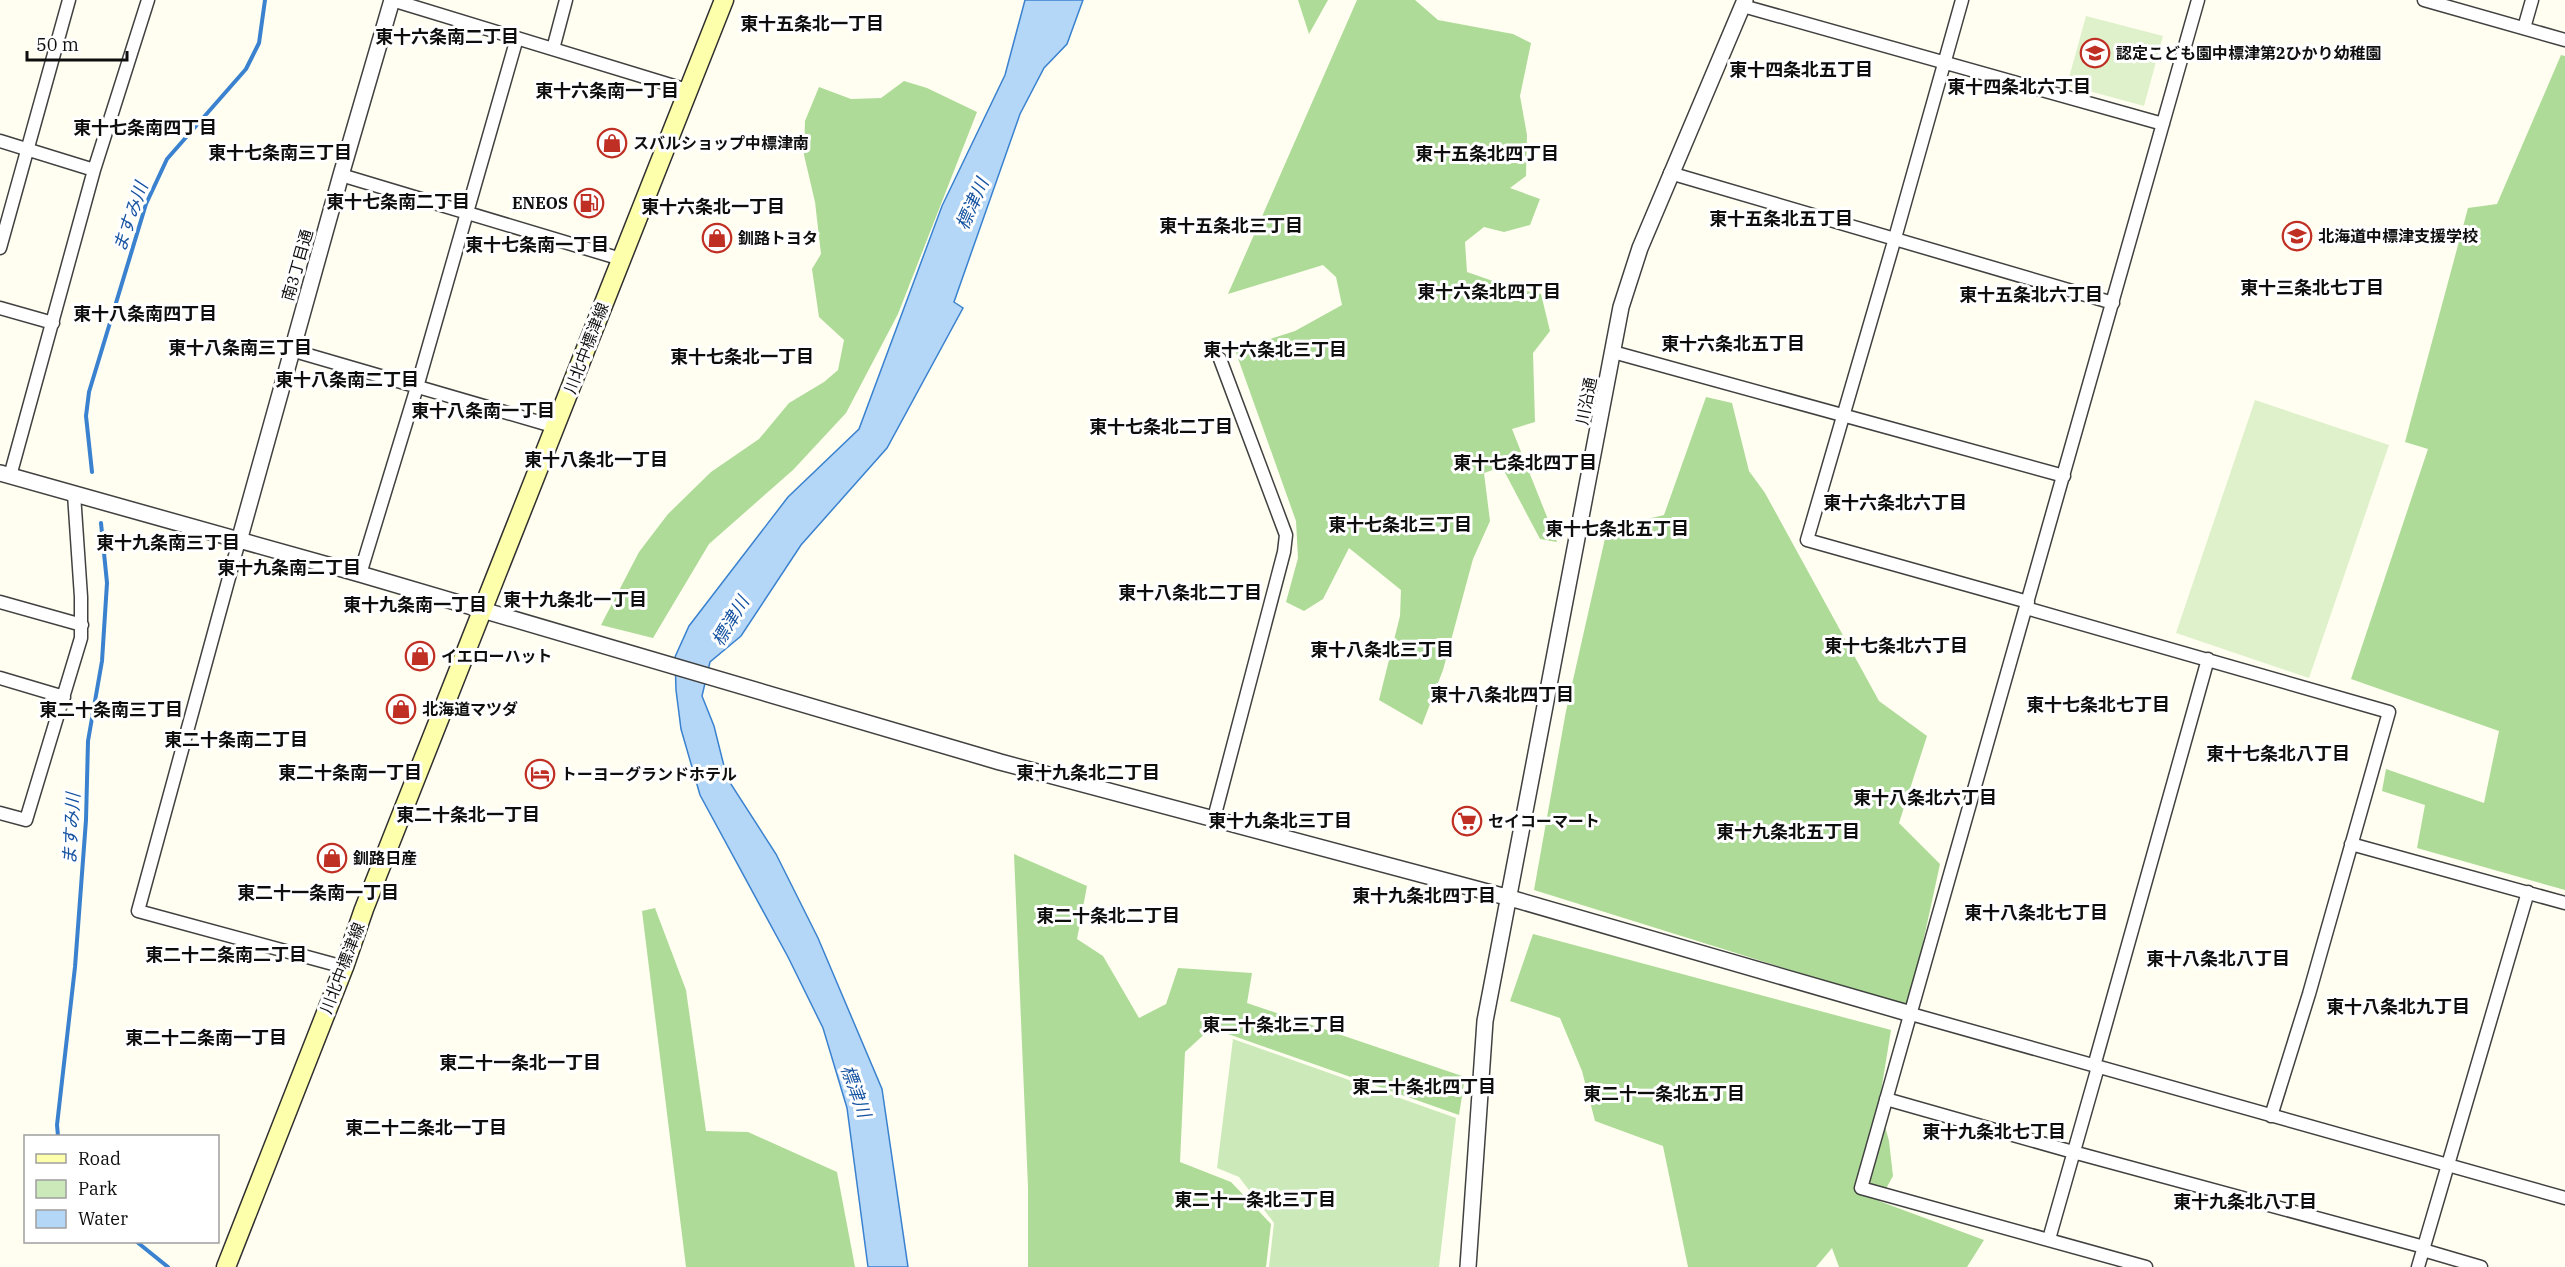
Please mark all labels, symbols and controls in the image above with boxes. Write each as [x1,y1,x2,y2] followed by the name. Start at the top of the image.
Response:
[740,12,884,35] district label: 東十五条北一丁目
[27,24,128,62] scale bar
[375,25,519,48] district label: 東十六条南二丁目
[36,33,79,56] text: 50 m
[2079,37,2111,69] school or university icon: 認定こども園中標津第2ひかり幼稚園
[2116,43,2382,63] place label: 認定こども園中標津第2ひかり幼稚園
[1729,58,1873,81] district label: 東十四条北五丁目
[1947,75,2091,98] district label: 東十四条北六丁目
[535,79,679,102] district label: 東十六条南一丁目
[73,116,217,139] district label: 東十七条南四丁目
[596,127,628,159] shop icon: スバルショップ中標津南
[633,133,809,153] place label: スバルショップ中標津南
[208,141,352,164] district label: 東十七条南三丁目
[1415,142,1559,165] district label: 東十五条北四丁目
[951,173,994,233] water label: 標津川
[107,177,153,255] water label: ますみ川
[573,187,605,219] fuel station icon: ENEOS
[326,190,470,213] district label: 東十七条南二丁目
[512,193,568,213] place label: ENEOS
[641,195,785,218] district label: 東十六条北一丁目
[1709,207,1853,230] district label: 東十五条北五丁目
[1159,214,1303,237] district label: 東十五条北三丁目
[2281,220,2313,252] school or university icon: 北海道中標津支援学校
[701,222,733,254] shop icon: 釧路トヨタ
[2318,226,2478,246] place label: 北海道中標津支援学校
[277,227,317,303] street label: 南3丁目通
[738,228,818,248] place label: 釧路トヨタ
[465,233,609,256] district label: 東十七条南一丁目
[2240,276,2384,299] district label: 東十三条北七丁目
[1417,280,1561,303] district label: 東十六条北四丁目
[1959,283,2103,306] district label: 東十五条北六丁目
[559,300,613,396] street label: 川北中標津線
[73,302,217,325] district label: 東十八条南四丁目
[1661,332,1805,355] district label: 東十六条北五丁目
[168,336,312,359] district label: 東十八条南三丁目
[1203,338,1347,361] district label: 東十六条北三丁目
[670,345,814,368] district label: 東十七条北一丁目
[275,368,419,391] district label: 東十八条南二丁目
[1572,376,1600,426] street label: 川沿通
[411,399,555,422] district label: 東十八条南一丁目
[1089,415,1233,438] district label: 東十七条北二丁目
[524,448,668,471] district label: 東十八条北一丁目
[1453,451,1597,474] district label: 東十七条北四丁目
[1823,491,1967,514] district label: 東十六条北六丁目
[1328,513,1472,536] district label: 東十七条北三丁目
[1545,517,1689,540] district label: 東十七条北五丁目
[96,531,240,554] district label: 東十九条南三丁目
[217,556,361,579] district label: 東十九条南二丁目
[1118,581,1262,604] district label: 東十八条北二丁目
[503,588,647,611] district label: 東十九条北一丁目
[706,590,755,650] water label: 標津川
[343,593,487,616] district label: 東十九条南一丁目
[1824,634,1968,657] district label: 東十七条北六丁目
[1310,638,1454,661] district label: 東十八条北三丁目
[404,640,436,672] shop icon: イエローハット
[441,646,553,666] place label: イエローハット
[1430,683,1574,706] district label: 東十八条北四丁目
[385,693,417,725] shop icon: 北海道マツダ
[2026,693,2170,716] district label: 東十七条北七丁目
[39,698,183,721] district label: 東二十条南三丁目
[422,699,518,719] place label: 北海道マツダ
[164,728,308,751] district label: 東二十条南二丁目
[2206,742,2350,765] district label: 東十七条北八丁目
[524,758,556,790] hotel icon: トーヨーグランドホテル
[278,761,422,784] district label: 東二十条南一丁目
[1016,761,1160,784] district label: 東十九条北二丁目
[561,764,737,784] place label: トーヨーグランドホテル
[1853,786,1997,809] district label: 東十八条北六丁目
[58,790,84,866] water label: ますみ川
[396,803,540,826] district label: 東二十条北一丁目
[1451,805,1483,837] supermarket icon: セイコーマート
[1208,809,1352,832] district label: 東十九条北三丁目
[1488,811,1600,831] place label: セイコーマート
[1716,820,1860,843] district label: 東十九条北五丁目
[316,842,348,874] shop icon: 釧路日産
[353,848,417,868] place label: 釧路日産
[237,881,399,904] district label: 東二十一条南一丁目
[1352,884,1496,907] district label: 東十九条北四丁目
[1964,901,2108,924] district label: 東十八条北七丁目
[1036,904,1180,927] district label: 東二十条北二丁目
[315,920,369,1016] street label: 川北中標津線
[145,943,307,966] district label: 東二十二条南二丁目
[2146,947,2290,970] district label: 東十八条北八丁目
[2326,995,2470,1018] district label: 東十八条北九丁目
[1202,1013,1346,1036] district label: 東二十条北三丁目
[125,1026,287,1049] district label: 東二十二条南一丁目
[439,1051,601,1074] district label: 東二十一条北一丁目
[836,1062,877,1122] water label: 標津川
[1352,1075,1496,1098] district label: 東二十条北四丁目
[1583,1082,1745,1105] district label: 東二十一条北五丁目
[345,1116,507,1139] district label: 東二十二条北一丁目
[1922,1120,2066,1143] district label: 東十九条北七丁目
[24,1135,219,1243] legend
[78,1147,121,1170] text: Road
[78,1177,118,1200] text: Park
[1174,1188,1336,1211] district label: 東二十一条北三丁目
[2173,1190,2317,1213] district label: 東十九条北八丁目
[78,1207,128,1230] text: Water

